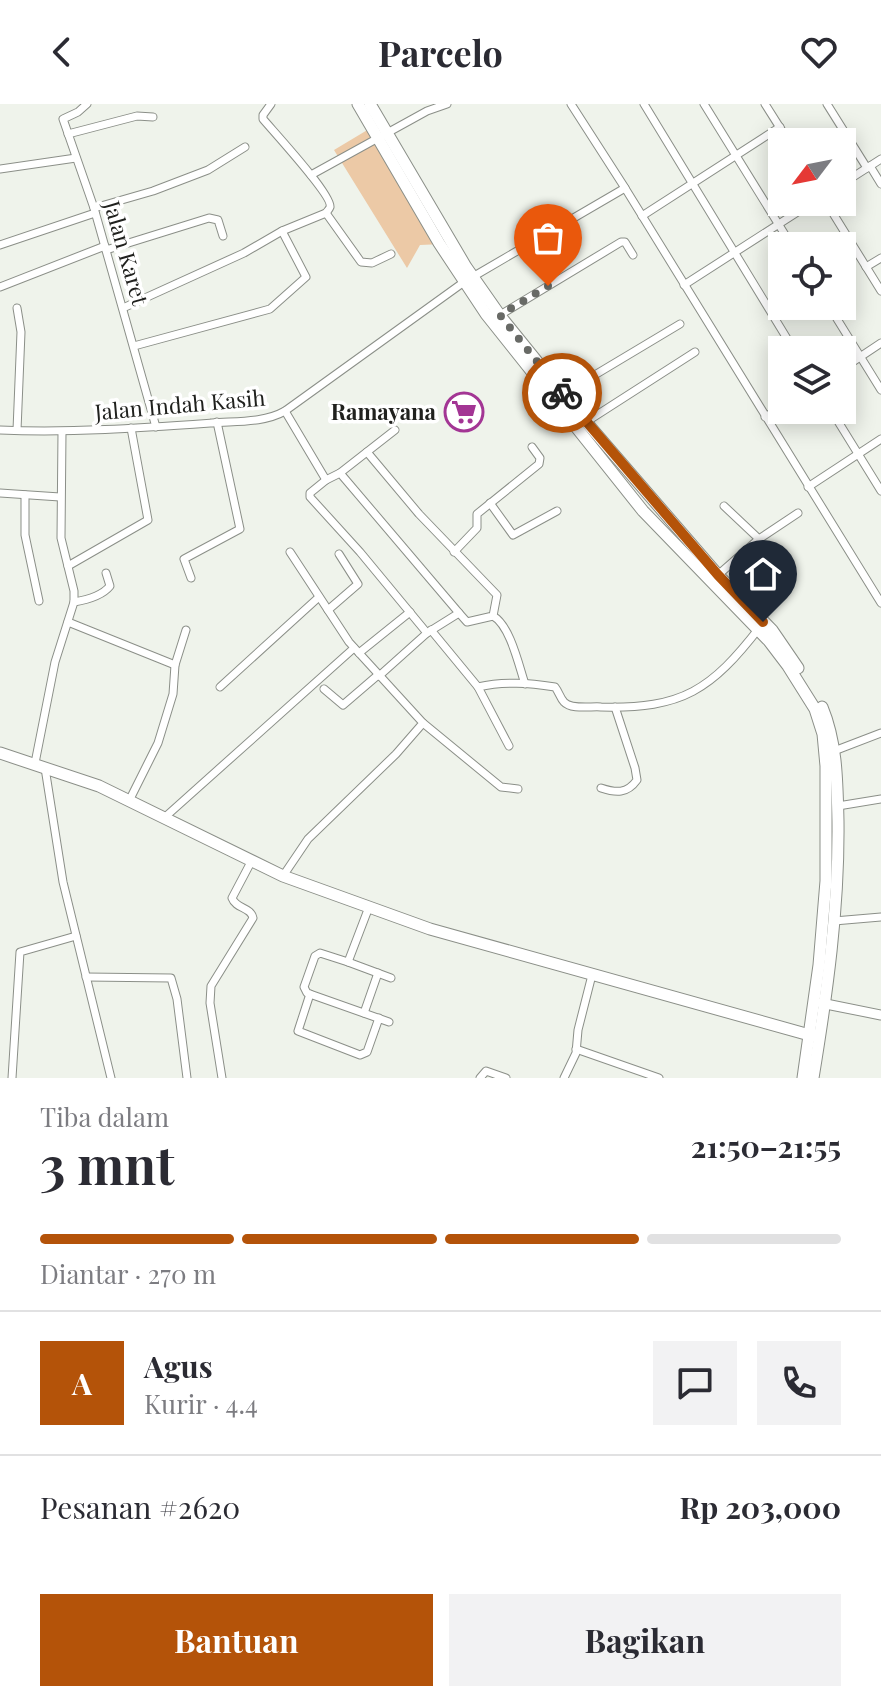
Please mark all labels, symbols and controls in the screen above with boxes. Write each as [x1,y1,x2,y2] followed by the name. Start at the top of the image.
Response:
[378,28,503,76] text: Parcelo
[40,30,84,74] icon: back
[797,30,841,74] icon: heart
[768,128,856,216] north arrow
[768,128,856,424] map controls
[98,196,156,310] street label: Jalan Karet
[514,204,582,286] pin
[526,216,570,260] icon: bag
[768,232,856,320] button: locate
[768,336,856,424] button: layers
[522,353,602,433] courier
[540,371,584,415] icon: bike
[93,382,266,426] street label: Jalan Indah Kasih
[443,391,485,433] supermarket icon: Ramayana
[331,396,437,426] place label: Ramayana
[729,540,797,622] pin
[741,552,785,596] icon: home
[40,1099,169,1134] text: Tiba dalam
[691,1126,841,1166] text: 21:50–21:55
[40,1129,174,1198] text: 3 mnt
[40,1256,216,1291] text: Diantar · 270 m
[653,1341,737,1425] button: chat
[757,1341,841,1425] button: phone
[144,1346,213,1386] text: Agus
[72,1363,92,1403] text: A
[144,1386,258,1421] text: Kurir · 4.4
[40,1487,240,1527] text: Pesanan #2620
[680,1487,841,1527] text: Rp 203,000
[40,1594,433,1686] button: Bantuan
[449,1594,841,1686] button: Bagikan

